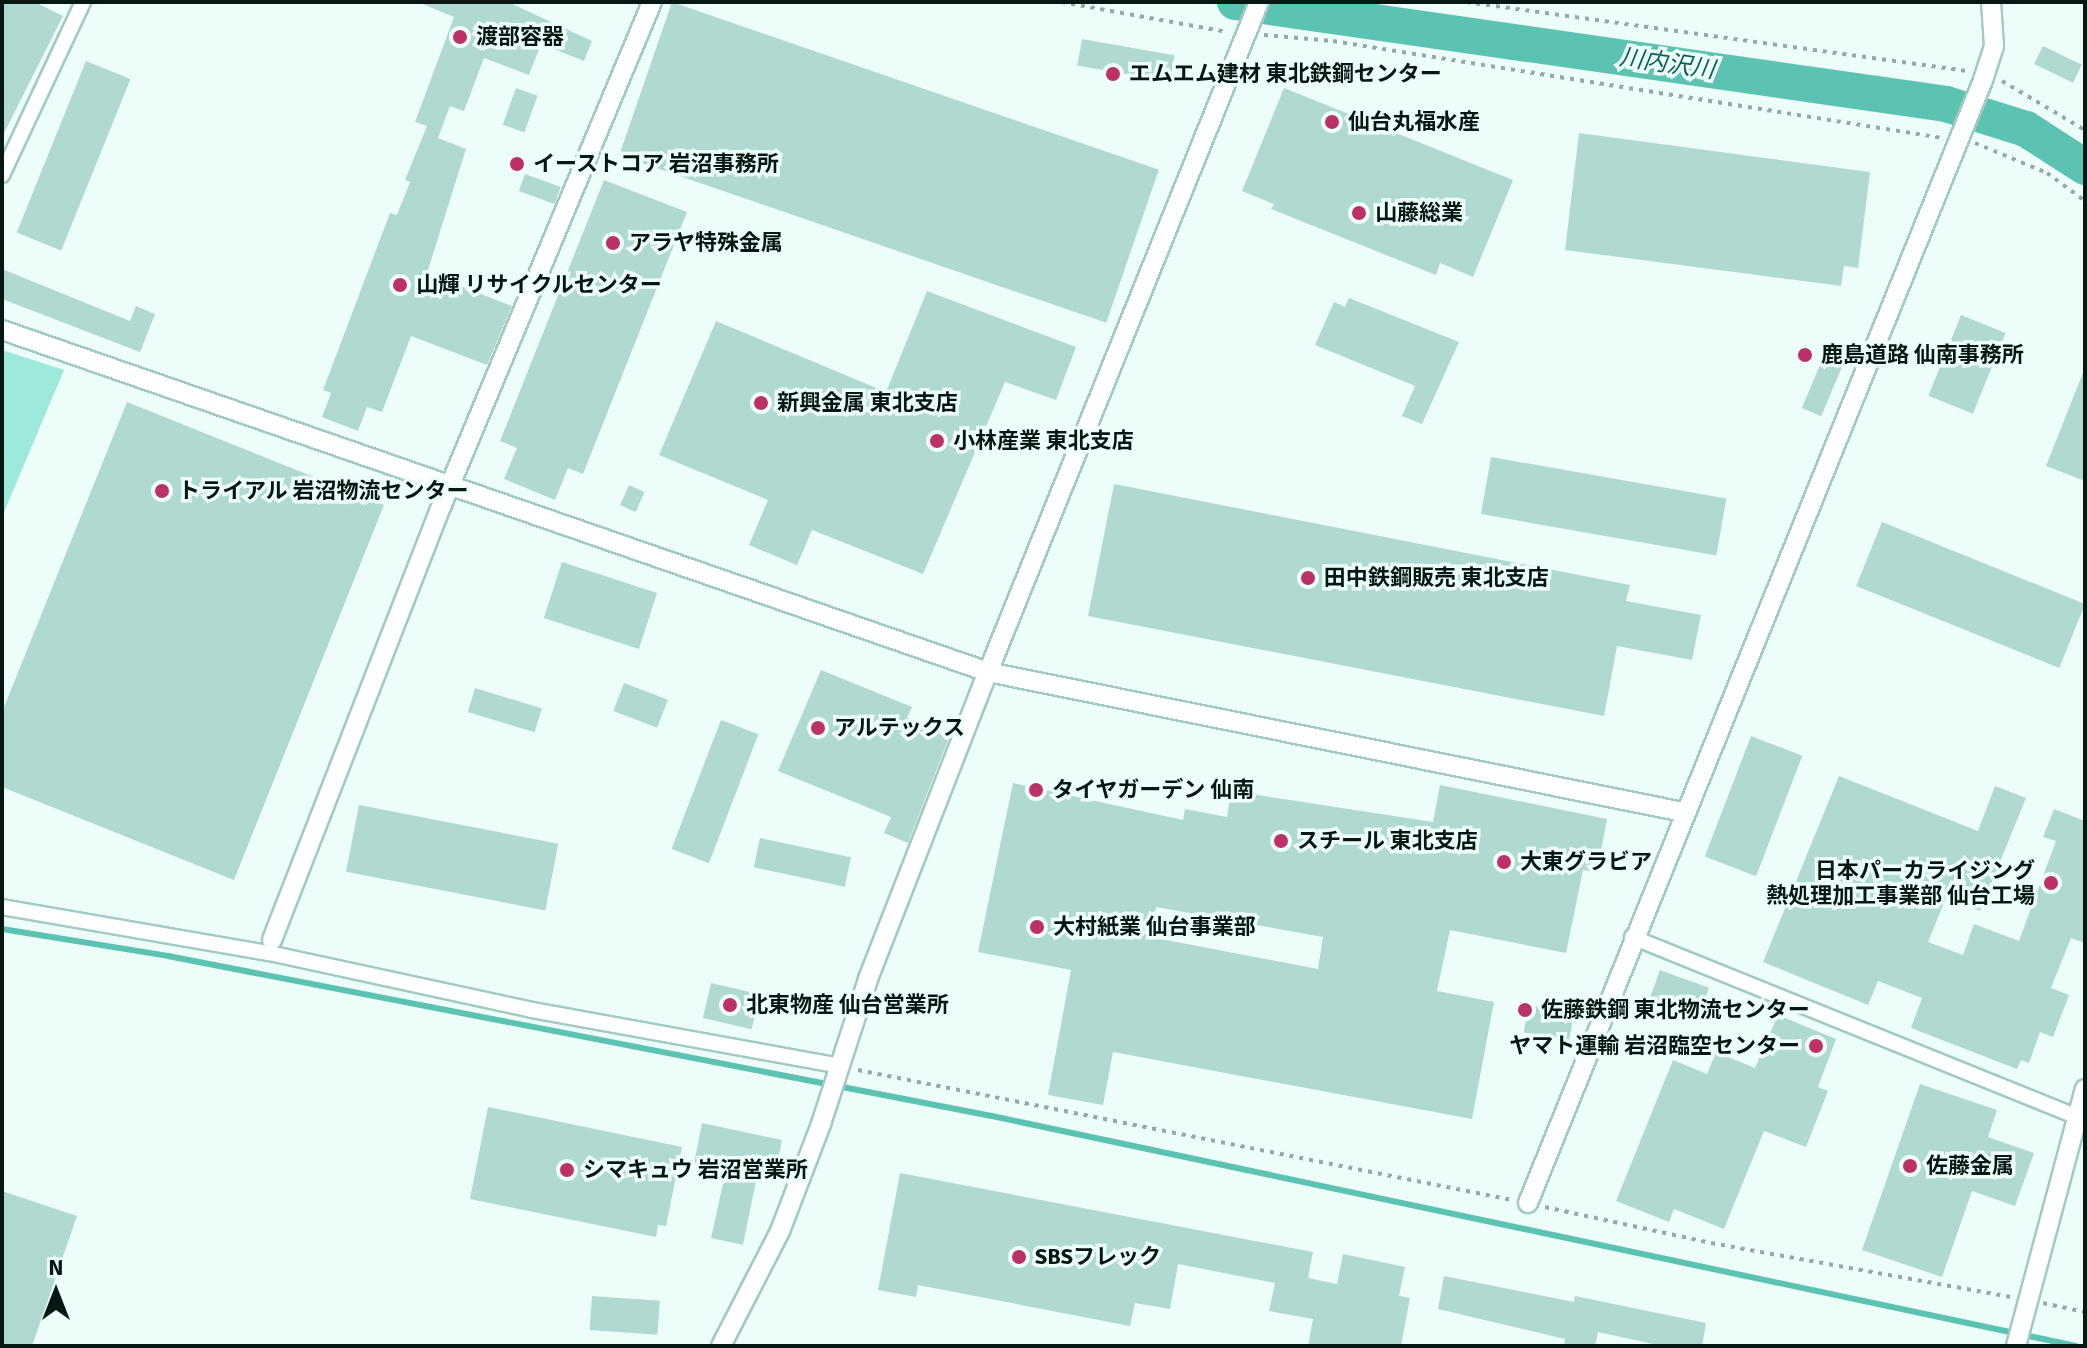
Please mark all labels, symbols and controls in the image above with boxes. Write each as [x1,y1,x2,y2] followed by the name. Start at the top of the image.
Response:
[476,24,564,50] place label: 渡部容器
[451,28,469,46] marker: 渡部容器
[1617,43,1717,85] water label: 川内沢川
[1129,61,1442,87] place label: エムエム建材 東北鉄鋼センター
[1104,65,1122,83] marker: エムエム建材 東北鉄鋼センター
[1348,109,1480,135] place label: 仙台丸福水産
[1323,113,1341,131] marker: 仙台丸福水産
[533,151,780,177] place label: イーストコア 岩沼事務所
[508,155,526,173] marker: イーストコア 岩沼事務所
[1375,200,1463,226] place label: 山藤総業
[1350,204,1368,222] marker: 山藤総業
[629,230,783,256] place label: アラヤ特殊金属
[604,234,622,252] marker: アラヤ特殊金属
[416,272,663,298] place label: 山輝 リサイクルセンター
[391,276,409,294] marker: 山輝 リサイクルセンター
[1821,342,2024,368] place label: 鹿島道路 仙南事務所
[1796,346,1814,364] marker: 鹿島道路 仙南事務所
[777,390,958,416] place label: 新興金属 東北支店
[752,394,770,412] marker: 新興金属 東北支店
[953,428,1134,454] place label: 小林産業 東北支店
[928,432,946,450] marker: 小林産業 東北支店
[178,478,469,504] place label: トライアル 岩沼物流センター
[153,482,171,500] marker: トライアル 岩沼物流センター
[1324,565,1549,591] place label: 田中鉄鋼販売 東北支店
[1299,569,1317,587] marker: 田中鉄鋼販売 東北支店
[834,715,966,741] place label: アルテックス
[809,719,827,737] marker: アルテックス
[1052,777,1255,803] place label: タイヤガーデン 仙南
[1027,781,1045,799] marker: タイヤガーデン 仙南
[1297,828,1478,854] place label: スチール 東北支店
[1272,832,1290,850] marker: スチール 東北支店
[1520,849,1652,875] place label: 大東グラビア
[1495,853,1513,871] marker: 大東グラビア
[1766,857,2035,908] place label: 日本パーカライジング 熱処理加工事業部 仙台工場
[2042,874,2060,892] marker: 日本パーカライジング 熱処理加工事業部 仙台工場
[1053,914,1256,940] place label: 大村紙業 仙台事業部
[1028,918,1046,936] marker: 大村紙業 仙台事業部
[746,992,949,1018] place label: 北東物産 仙台営業所
[721,996,739,1014] marker: 北東物産 仙台営業所
[1541,997,1810,1023] place label: 佐藤鉄鋼 東北物流センター
[1516,1001,1534,1019] marker: 佐藤鉄鋼 東北物流センター
[1509,1033,1800,1059] place label: ヤマト運輸 岩沼臨空センター
[1807,1037,1825,1055] marker: ヤマト運輸 岩沼臨空センター
[1926,1153,2014,1179] place label: 佐藤金属
[583,1157,808,1183] place label: シマキュウ 岩沼営業所
[1901,1157,1919,1175] marker: 佐藤金属
[558,1161,576,1179] marker: シマキュウ 岩沼営業所
[1035,1244,1161,1270] place label: SBSフレック
[1010,1248,1028,1266] marker: SBSフレック
[16,1252,96,1332] north arrow
[48,1254,64,1281] text: N

